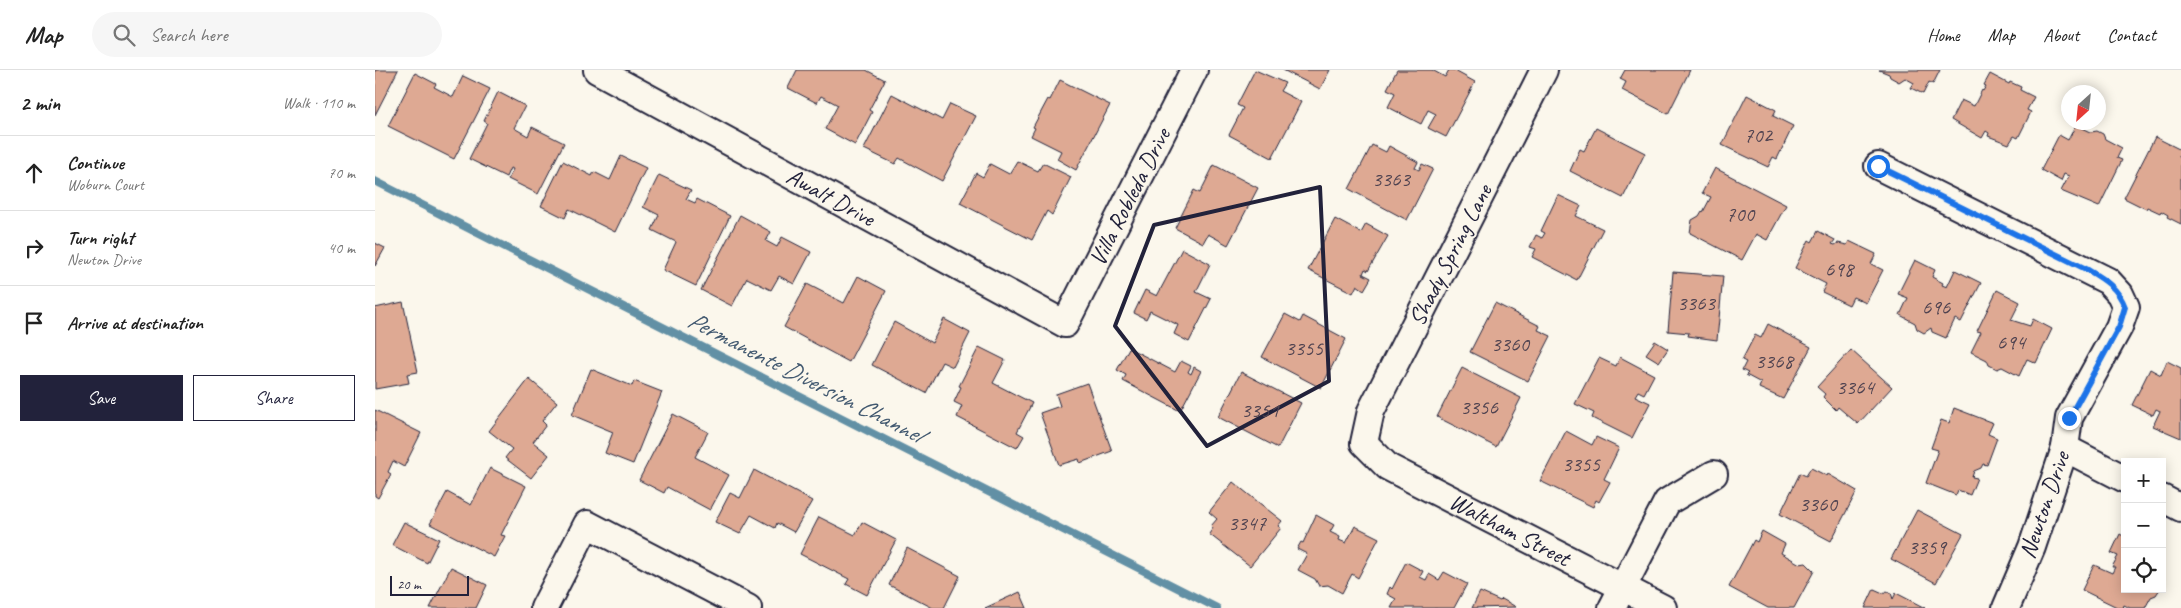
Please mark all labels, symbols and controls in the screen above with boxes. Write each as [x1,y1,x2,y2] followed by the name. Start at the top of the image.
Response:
[92,12,442,57] search box
[25,20,62,50] text: Map
[110,21,138,49] icon: search
[150,23,228,47] text: Search here
[1927,24,1960,46] text: Home
[1988,24,2015,46] text: Map
[2043,24,2079,46] text: About
[2107,24,2156,46] text: Contact
[2061,85,2106,130] north arrow
[20,90,60,116] text: 2 min
[283,93,355,113] text: Walk · 110 m
[1082,121,1178,271] street label: Villa Robleda Drive
[1744,122,1774,148] house number: 702
[67,151,124,175] text: Continue
[1867,155,1890,178] route start
[20,159,48,187] icon: ahead
[782,161,882,234] street label: Awalt Drive
[328,163,355,183] text: 70 m
[1372,166,1411,192] house number: 3363
[67,175,144,195] text: Woburn Court
[1402,177,1499,331] street label: Shady Spring Lane
[1726,201,1756,227] house number: 700
[67,226,134,250] text: Turn right
[20,234,48,262] icon: right
[328,238,355,258] text: 40 m
[67,250,141,270] text: Newton Drive
[1825,256,1856,282] house number: 698
[1677,290,1716,316] house number: 3363
[1922,294,1951,320] house number: 696
[682,304,936,454] water label: Permanente Diversion Channel
[20,309,48,337] icon: arrive
[67,311,203,335] text: Arrive at destination
[1997,329,2028,355] house number: 694
[1491,331,1530,357] house number: 3360
[1285,335,1324,361] house number: 3355
[1755,348,1795,374] house number: 3368
[1836,374,1876,400] house number: 3364
[20,375,183,421] button: Save
[193,375,355,421] button: Share
[1460,394,1498,420] house number: 3356
[1241,397,1280,423] house number: 3351
[2058,407,2081,430] route end
[2012,446,2077,562] street label: Newton Drive
[1562,451,1601,477] house number: 3355
[2121,458,2166,593] map controls
[2121,458,2166,503] button: +
[1445,486,1577,574] street label: Waltham Street
[1799,491,1838,517] house number: 3360
[2121,503,2166,548] button: −
[1228,510,1267,536] house number: 3347
[1908,534,1947,560] house number: 3359
[2121,548,2166,593] button: locate
[390,573,469,596] scale bar
[397,576,421,593] text: 20 m

